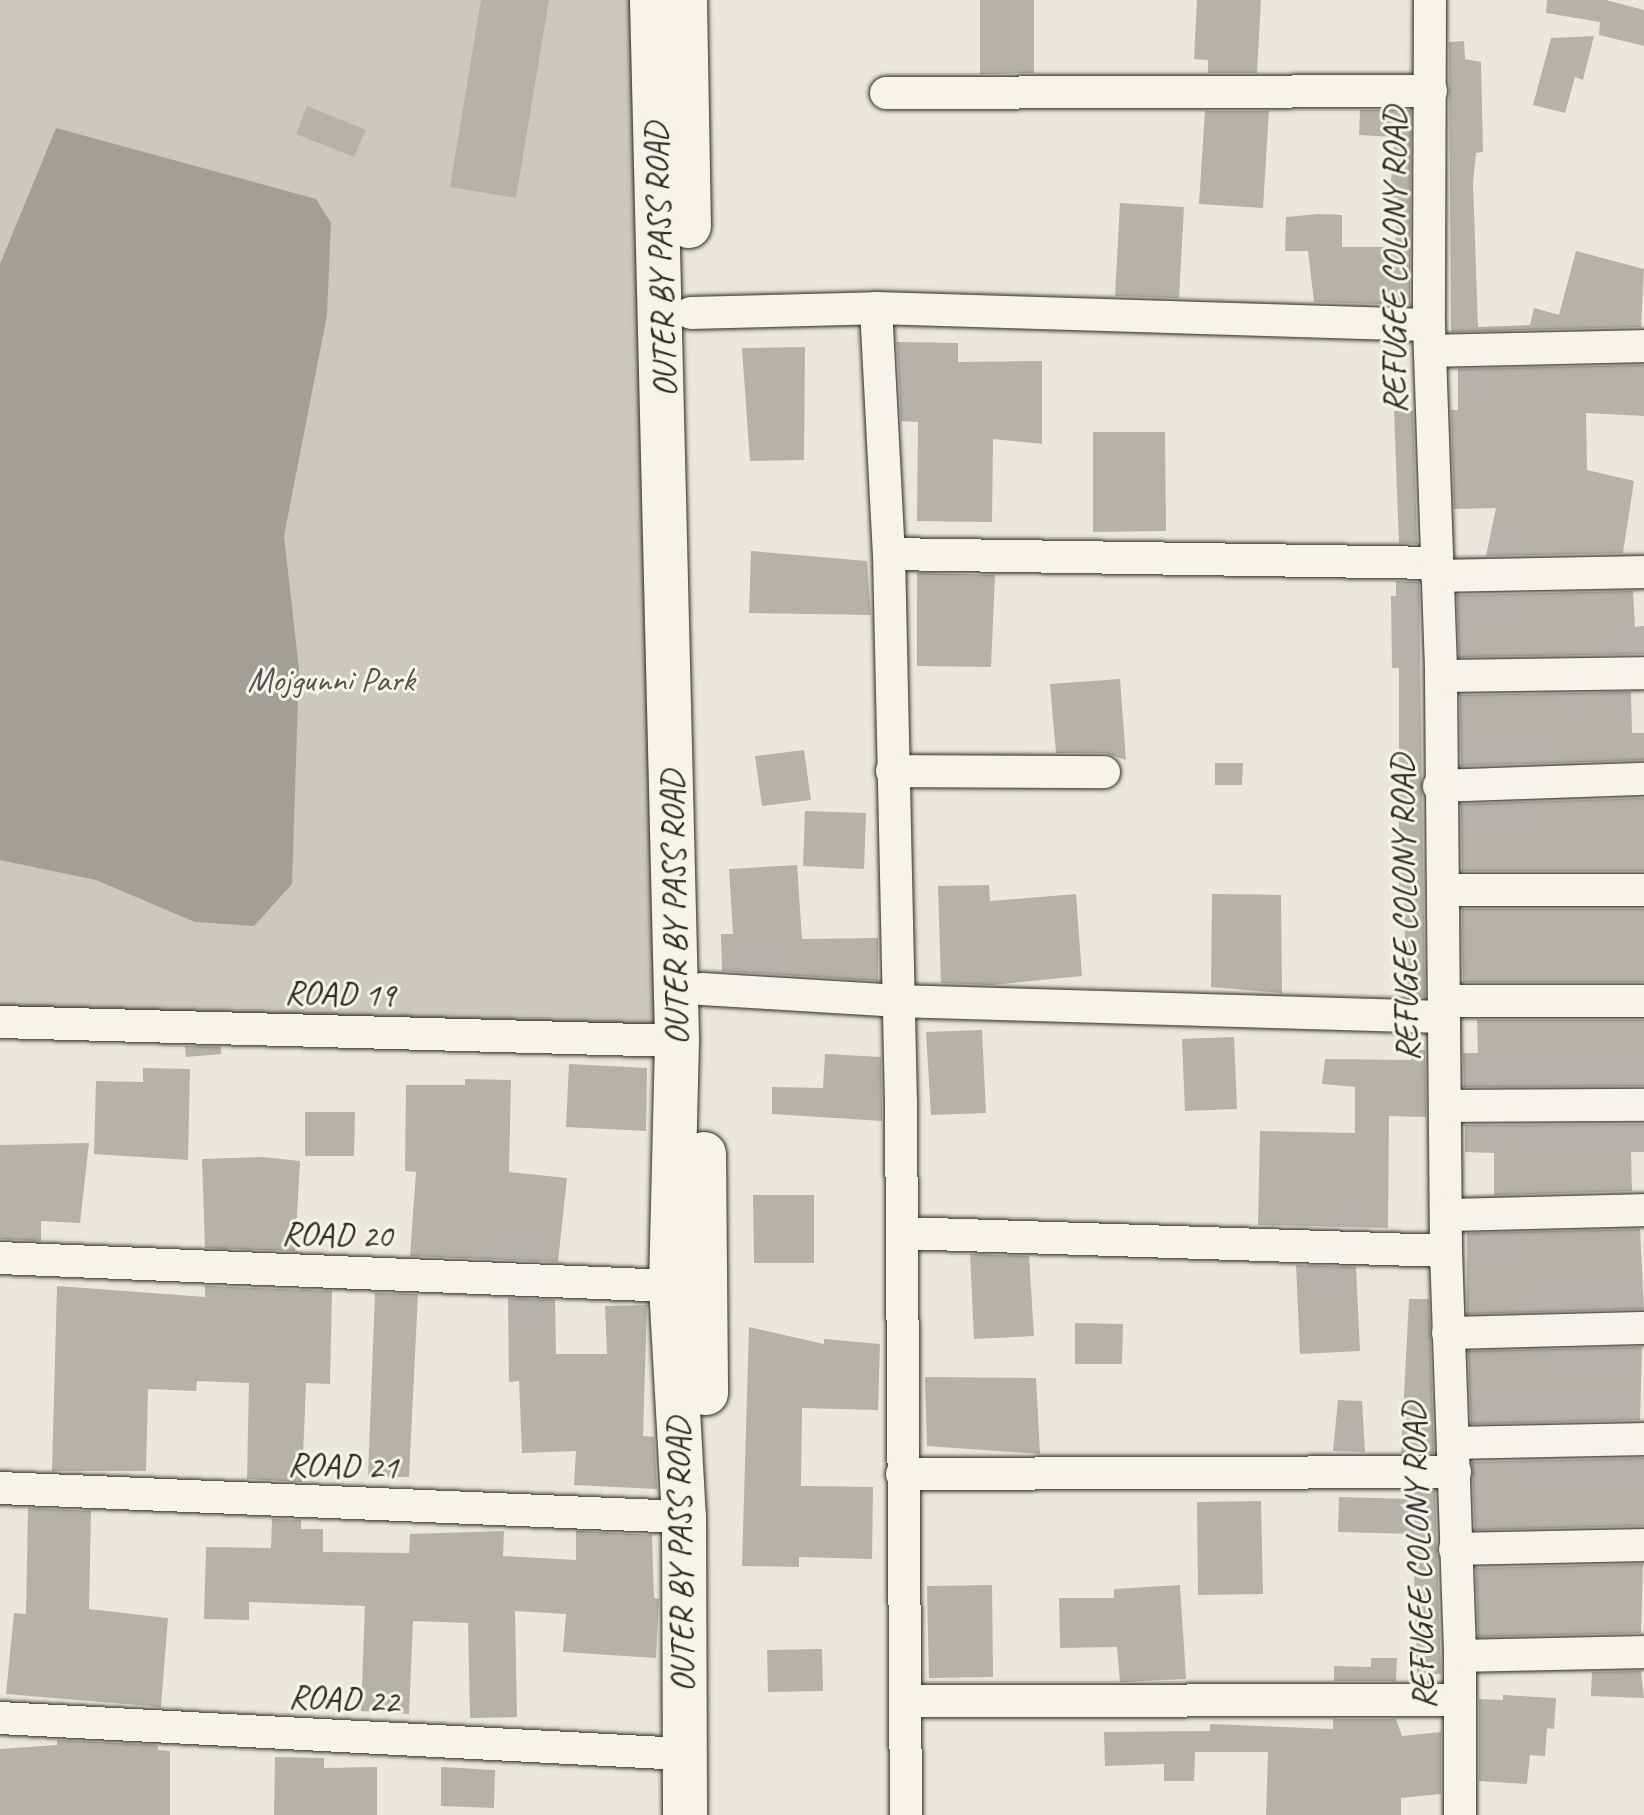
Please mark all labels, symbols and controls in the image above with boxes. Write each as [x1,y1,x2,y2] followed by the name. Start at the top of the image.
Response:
[1374,106,1414,414] street label: REFUGEE COLONY ROAD
[635,122,685,398] street label: OUTER BY PASS ROAD
[247,660,415,700] park label: Mojgunni Park
[1381,754,1427,1062] street label: REFUGEE COLONY ROAD
[651,770,697,1046] street label: OUTER BY PASS ROAD
[284,971,396,1015] street label: ROAD 19
[281,1212,393,1256] street label: ROAD 20
[1392,1402,1444,1710] street label: REFUGEE COLONY ROAD
[657,1417,703,1693] street label: OUTER BY PASS ROAD
[287,1443,399,1487] street label: ROAD 21
[288,1675,400,1721] street label: ROAD 22

